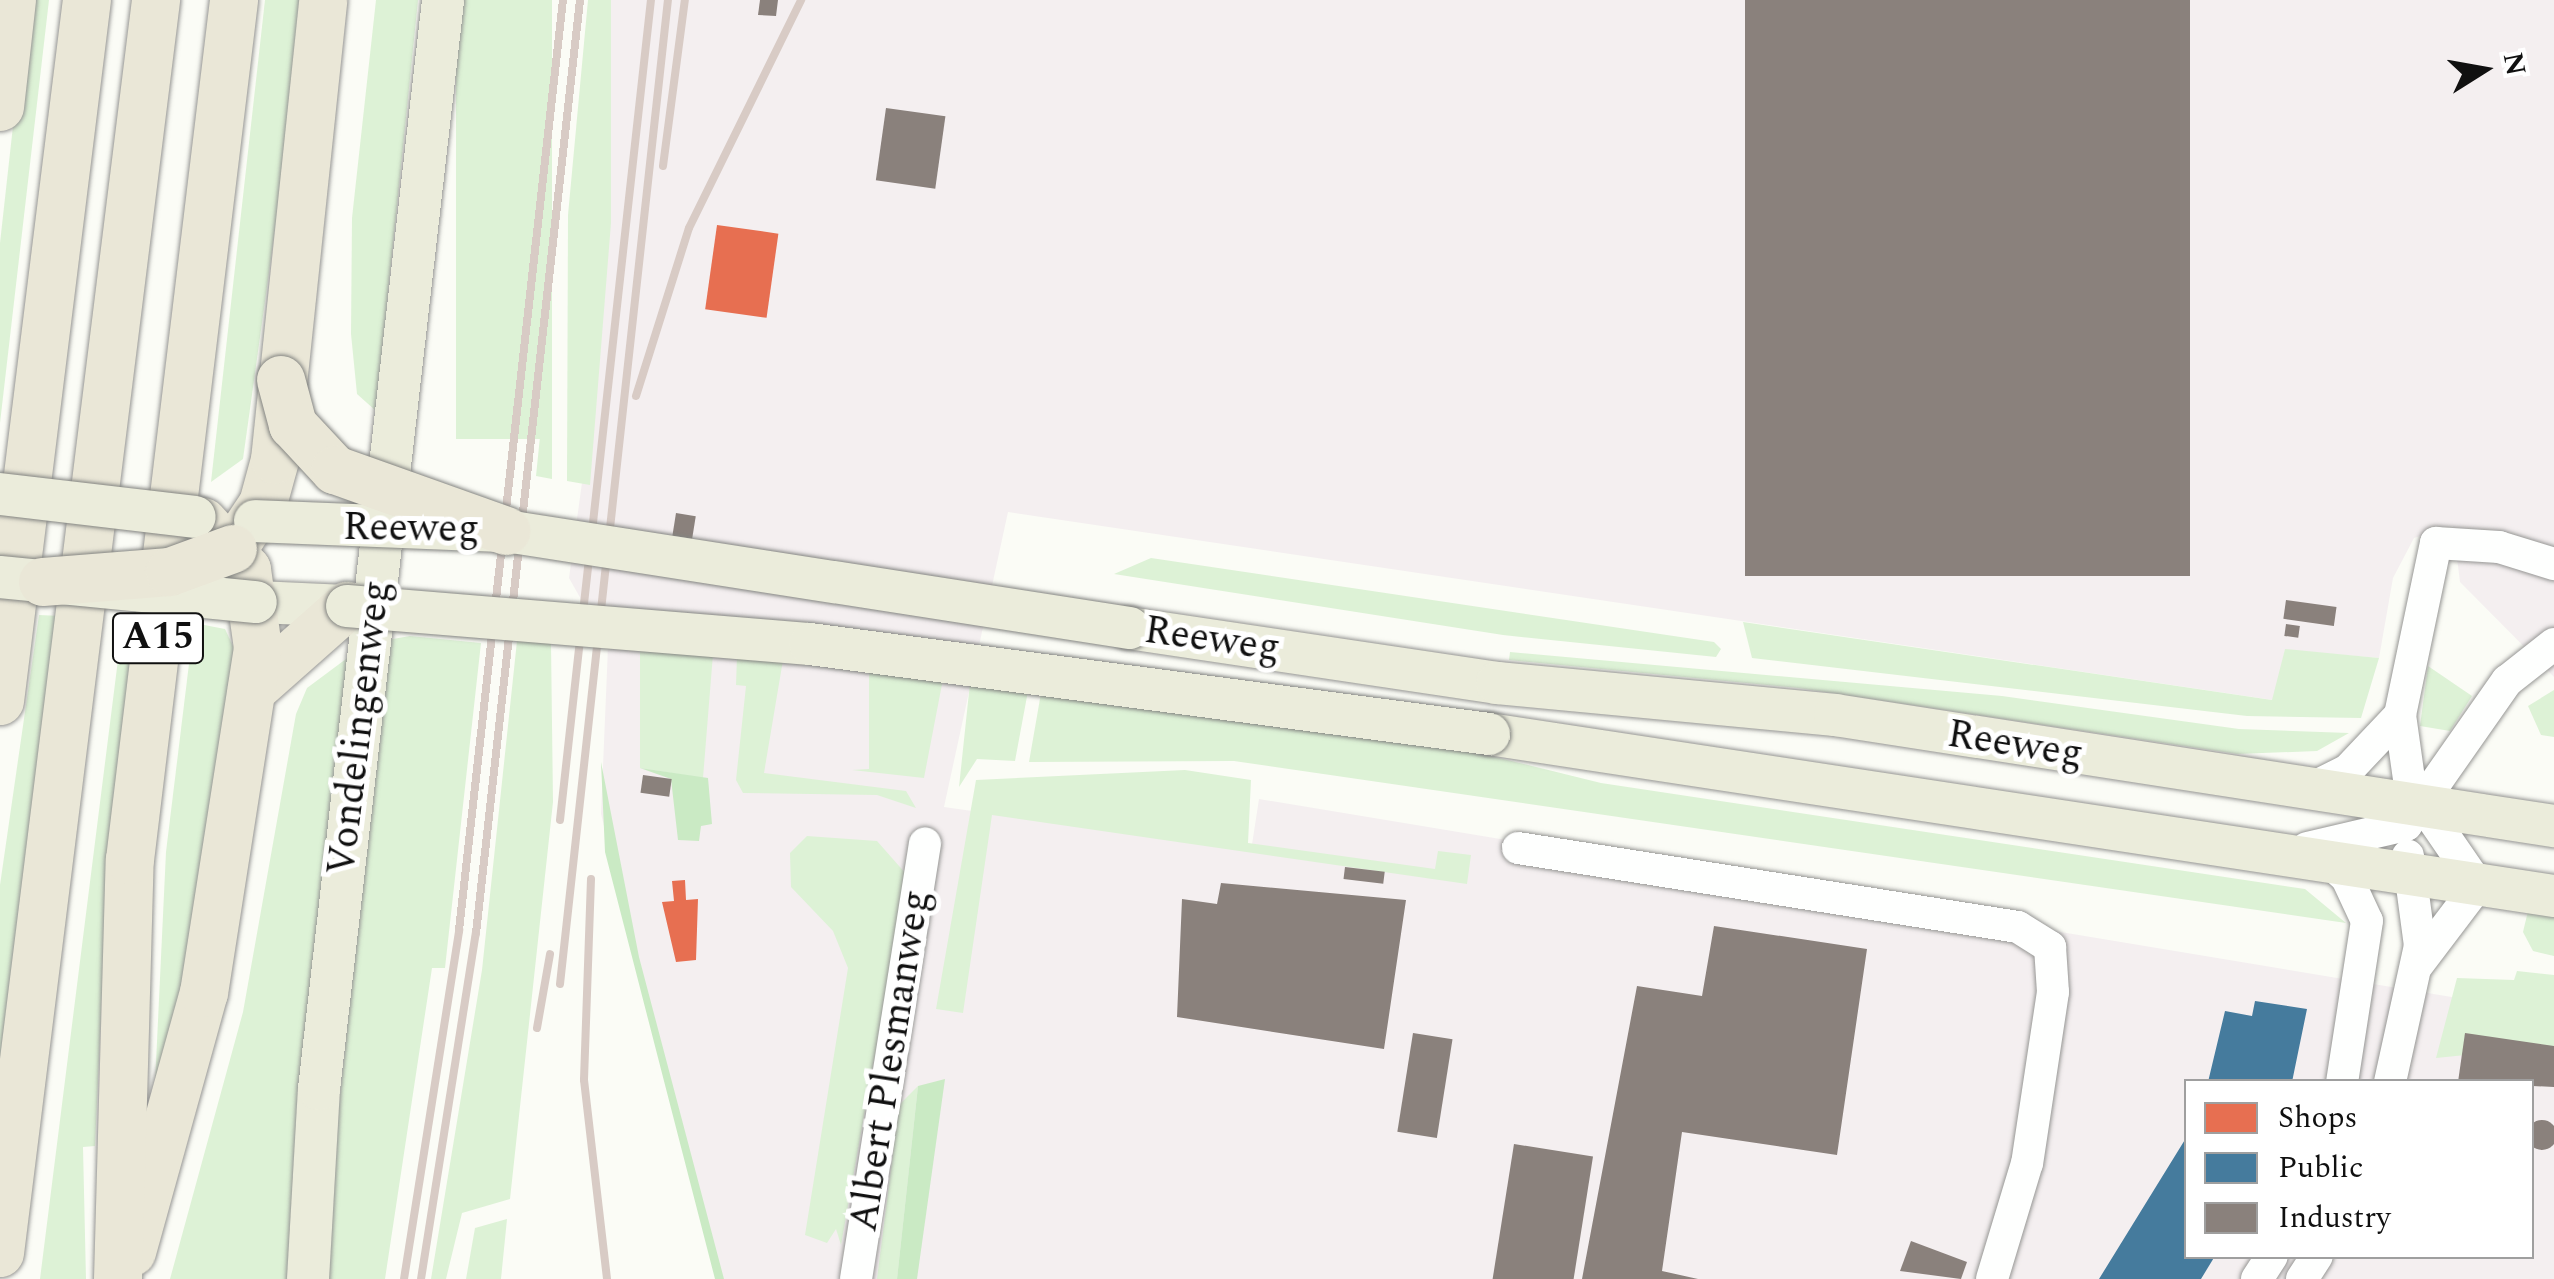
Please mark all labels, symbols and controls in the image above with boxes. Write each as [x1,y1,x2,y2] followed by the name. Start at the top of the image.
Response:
[2434,20,2534,120] north arrow
[2491,49,2537,79] text: N
[342,504,480,554] street label: Reeweg
[318,578,402,878] street label: Vondelingenweg
[110,605,206,671] road number: A15
[1141,607,1283,673] street label: Reeweg
[1944,711,2086,779] street label: Reeweg
[840,887,942,1235] street label: Albert Plesmanweg
[2184,1079,2534,1259] legend
[2278,1095,2358,1141] text: Shops
[2278,1145,2363,1191] text: Public
[2278,1195,2391,1241] text: Industry

